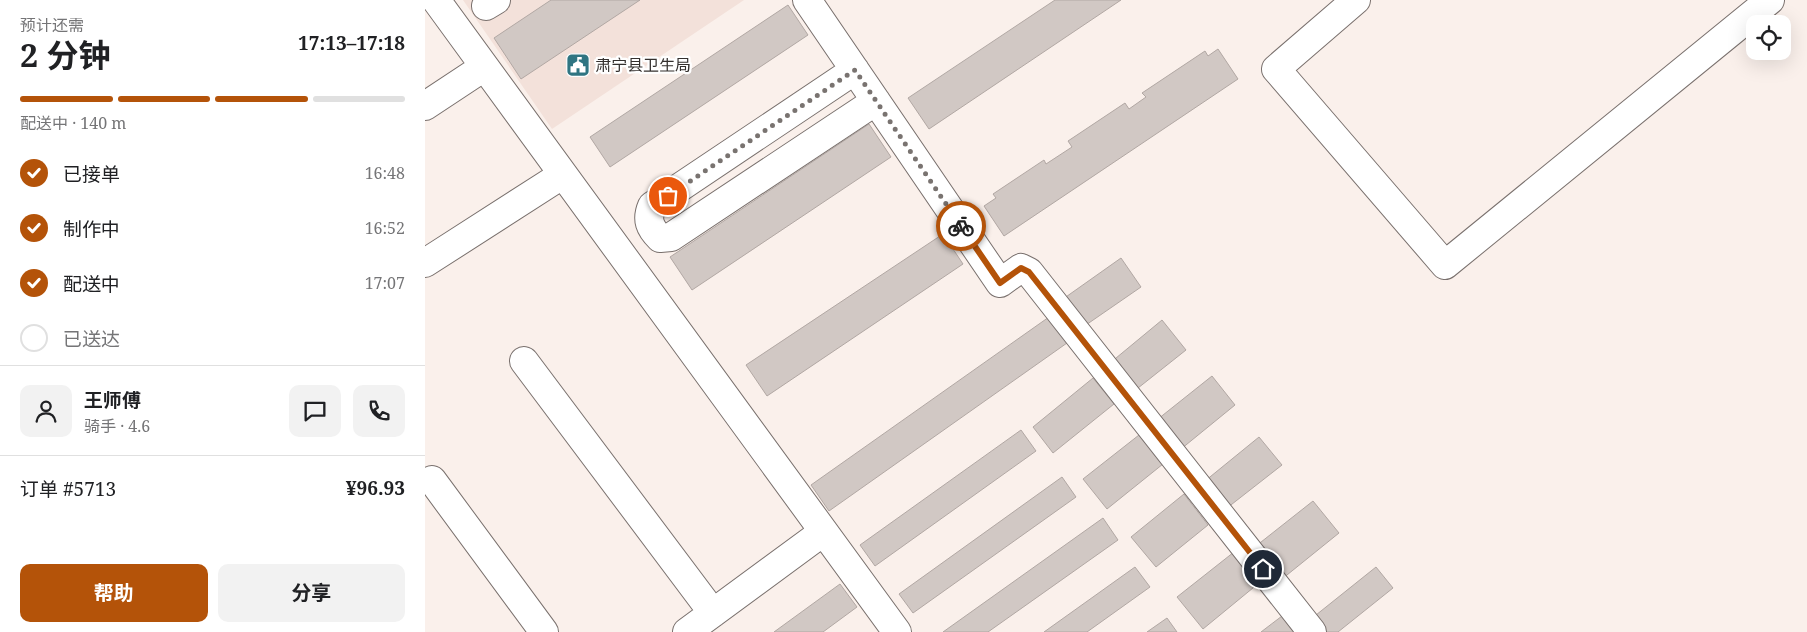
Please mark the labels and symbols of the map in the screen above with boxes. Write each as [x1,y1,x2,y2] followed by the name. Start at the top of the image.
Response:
[565,52,591,78] public building icon: 肃宁县卫生局
[595,54,691,76] place label: 肃宁县卫生局
[647,175,689,217] pin
[936,201,986,251] courier
[1242,548,1284,590] pin

